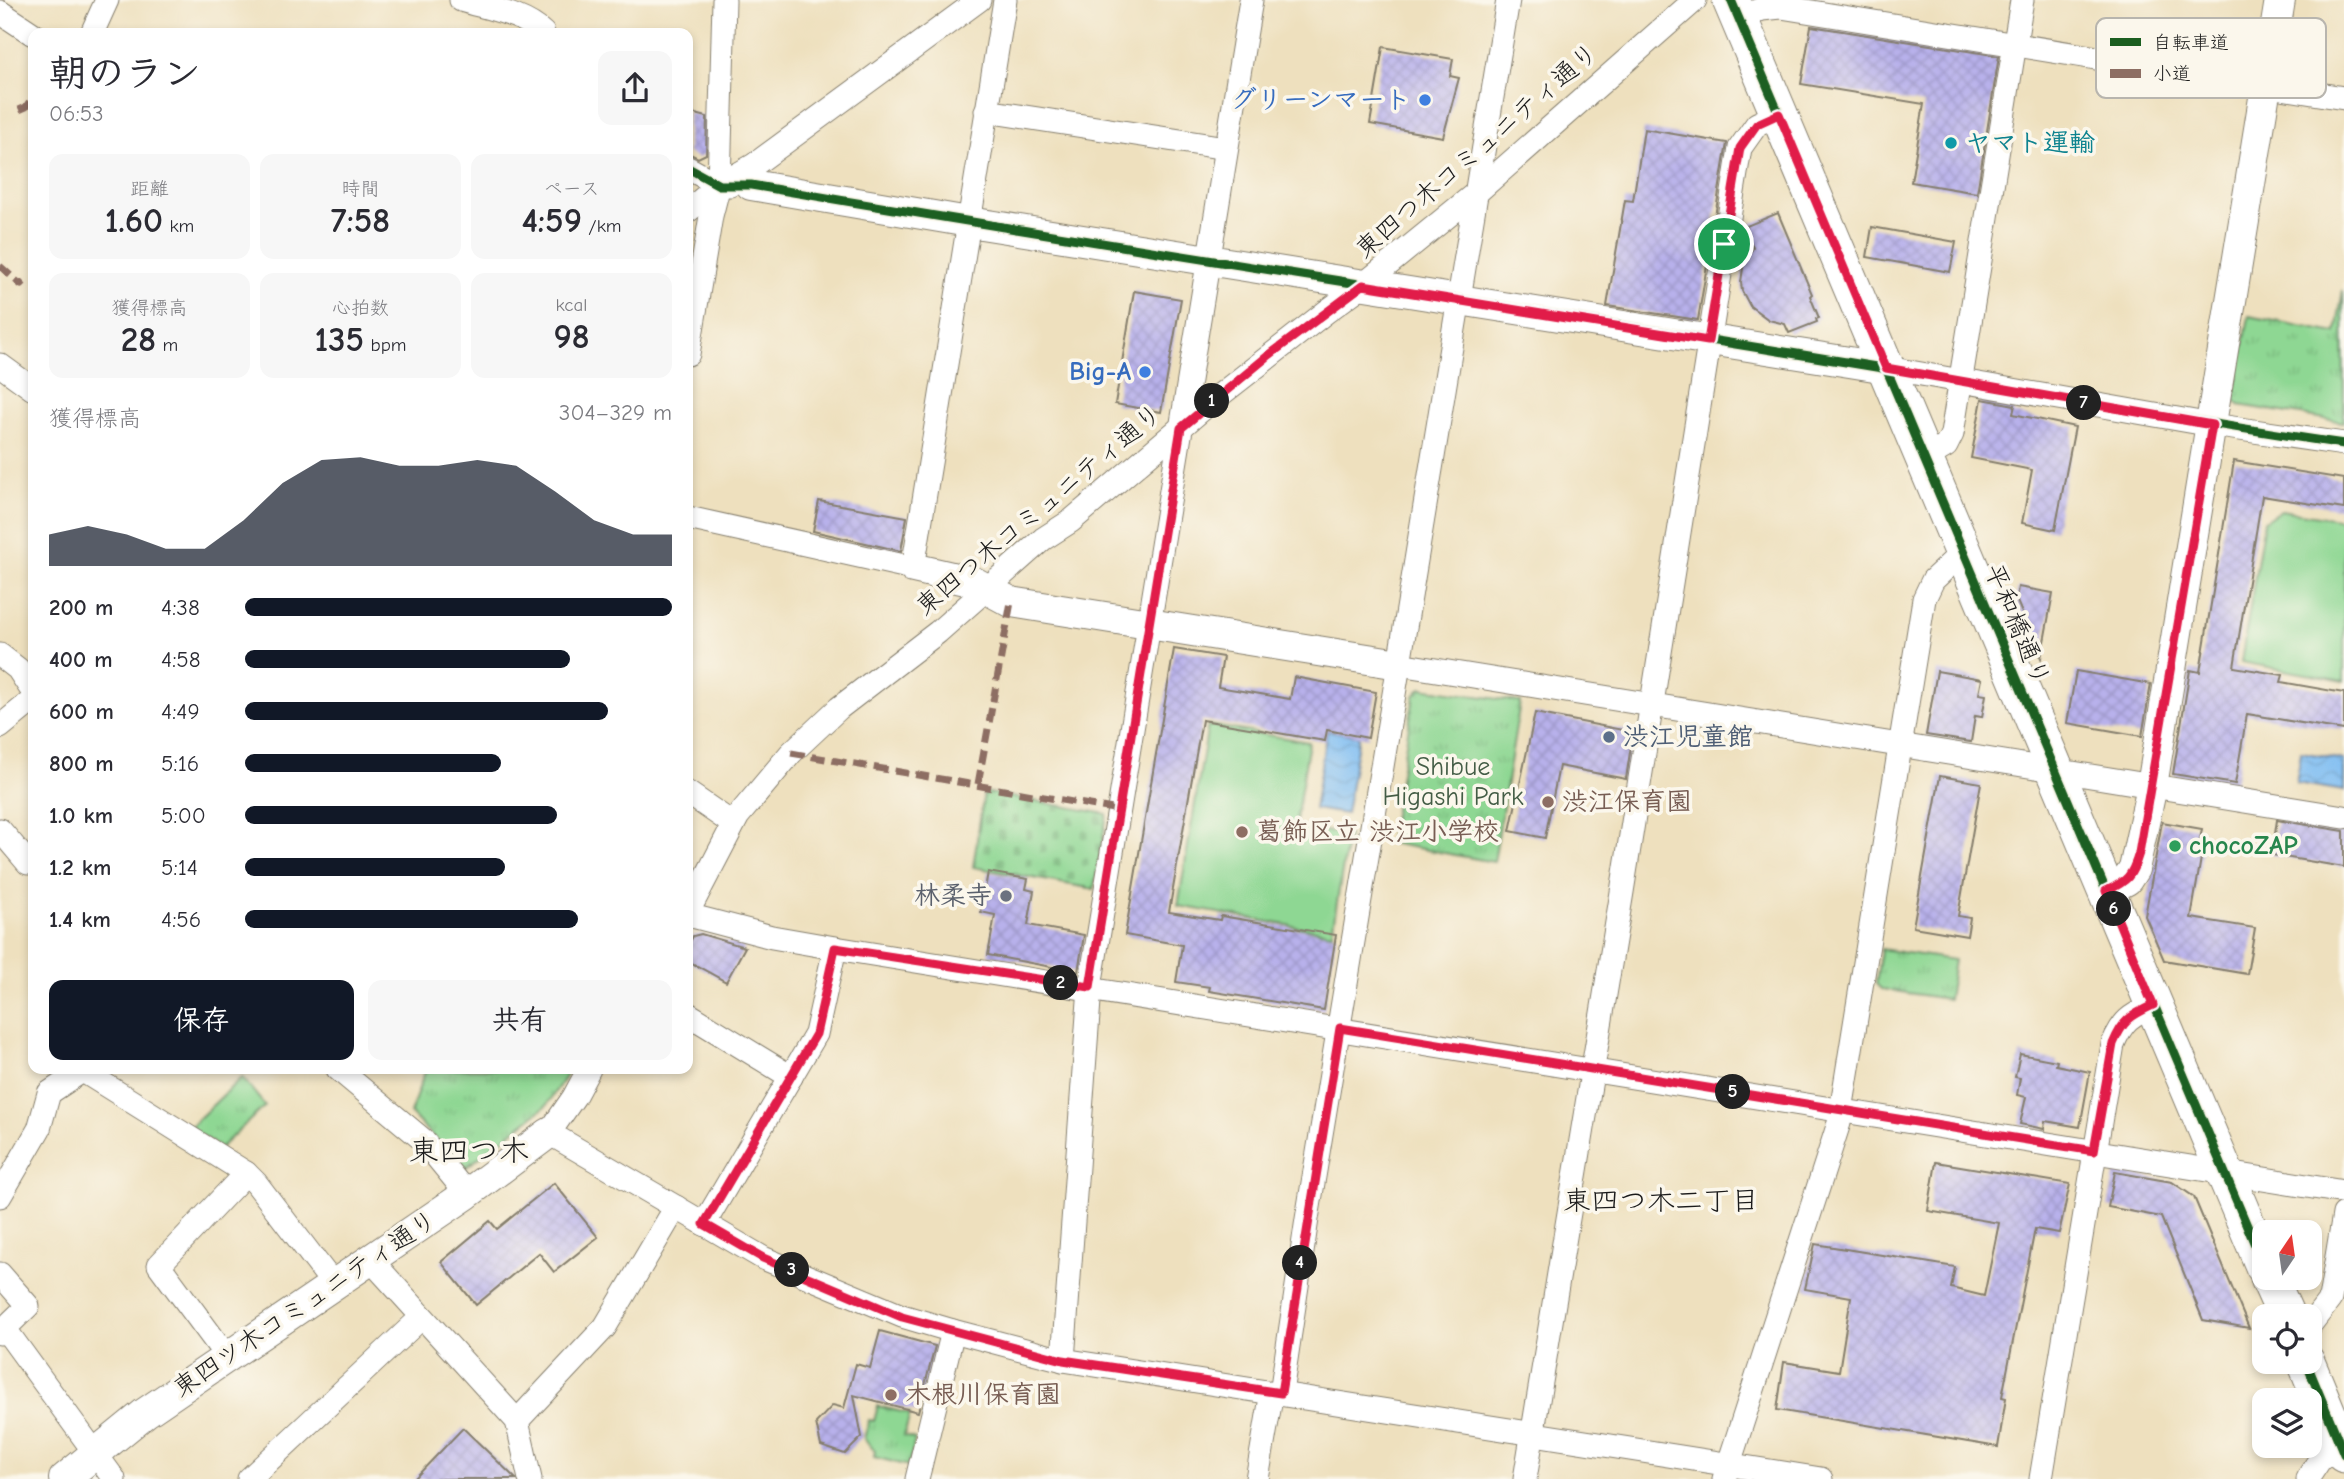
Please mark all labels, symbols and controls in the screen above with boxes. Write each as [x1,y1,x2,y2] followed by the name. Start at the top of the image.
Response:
[2096,18,2326,98] legend
[2153,32,2229,54] text: 自転車道
[1349,37,1605,265] street label: 東四つ木コミュニティ通り
[598,51,672,125] button: share
[49,52,201,96] text: 朝のラン
[2153,63,2191,85] text: 小道
[1231,85,1411,115] place label: グリーンマート
[1417,92,1433,108] marker: グリーンマート
[49,100,104,127] text: 06:53
[1965,128,2095,158] place label: ヤマト運輸
[1943,135,1959,151] marker: ヤマト運輸
[130,178,169,200] text: 距離
[341,178,380,200] text: 時間
[544,178,599,200] text: ペース
[105,200,163,241] text: 1.60
[331,200,390,241] text: 7:58
[521,200,582,241] text: 4:59
[1694,214,1754,274] pin
[163,215,194,237] text: km
[582,215,622,237] text: /km
[1705,225,1743,263] icon: arrive
[556,294,587,316] text: kcal
[111,297,188,319] text: 獲得標高
[332,297,389,319] text: 心拍数
[553,316,590,357] text: 98
[121,319,156,360] text: 28
[315,319,364,360] text: 135
[156,334,178,356] text: m
[364,334,406,356] text: bpm
[1069,357,1132,387] place label: Big-A
[1137,364,1153,380] marker: Big-A
[1194,384,1230,418] pin: 1
[2066,386,2102,420] pin: 7
[1208,389,1215,411] text: 1
[2079,391,2088,413] text: 7
[910,398,1168,622] street label: 東四つ木コミュニティ通り
[559,399,672,426] text: 304–329 m
[49,405,141,432] text: 獲得標高
[1978,559,2056,691] street label: 平和橋通り
[49,594,113,621] text: 200 m
[161,594,200,621] text: 4:38
[49,646,113,673] text: 400 m
[161,646,201,673] text: 4:58
[49,698,114,725] text: 600 m
[161,698,200,725] text: 4:49
[1623,722,1753,752] place label: 渋江児童館
[1601,729,1617,745] marker: 渋江児童館
[49,750,114,777] text: 800 m
[161,750,199,777] text: 5:16
[1382,752,1524,812] park label: Shibue Higashi Park
[1562,787,1692,817] place label: 渋江保育園
[1540,794,1556,810] marker: 渋江保育園
[49,802,113,829] text: 1.0 km
[161,802,206,829] text: 5:00
[1256,817,1499,847] place label: 葛飾区立 渋江小学校
[1234,824,1250,840] marker: 葛飾区立 渋江小学校
[2189,831,2298,861] place label: chocoZAP
[2167,838,2183,854] marker: chocoZAP
[49,854,111,881] text: 1.2 km
[161,854,198,881] text: 5:14
[914,881,992,911] place label: 林柔寺
[998,888,1014,904] marker: 林柔寺
[2096,892,2132,926] pin: 6
[2109,897,2118,919] text: 6
[49,906,111,933] text: 1.4 km
[161,906,201,933] text: 4:56
[1044,965,1078,1000] pin: 2
[1056,971,1065,993] text: 2
[49,980,354,1060] button: 保存
[368,980,672,1060] button: 共有
[1716,1074,1750,1110] pin: 5
[1727,1080,1738,1102] text: 5
[409,1134,529,1169] district label: 東四つ木
[1563,1185,1759,1217] district label: 東四つ木二丁目
[167,1204,443,1404] street label: 東四ツ木コミュニティ通り
[2252,1220,2322,1290] north arrow
[2252,1220,2322,1458] map controls
[1282,1246,1318,1280] pin: 4
[1295,1251,1304,1273] text: 4
[774,1252,810,1288] pin: 3
[787,1258,796,1280] text: 3
[2252,1304,2322,1374] button: locate
[905,1380,1061,1410] place label: 木根川保育園
[883,1387,899,1403] marker: 木根川保育園
[2252,1388,2322,1458] button: layers

